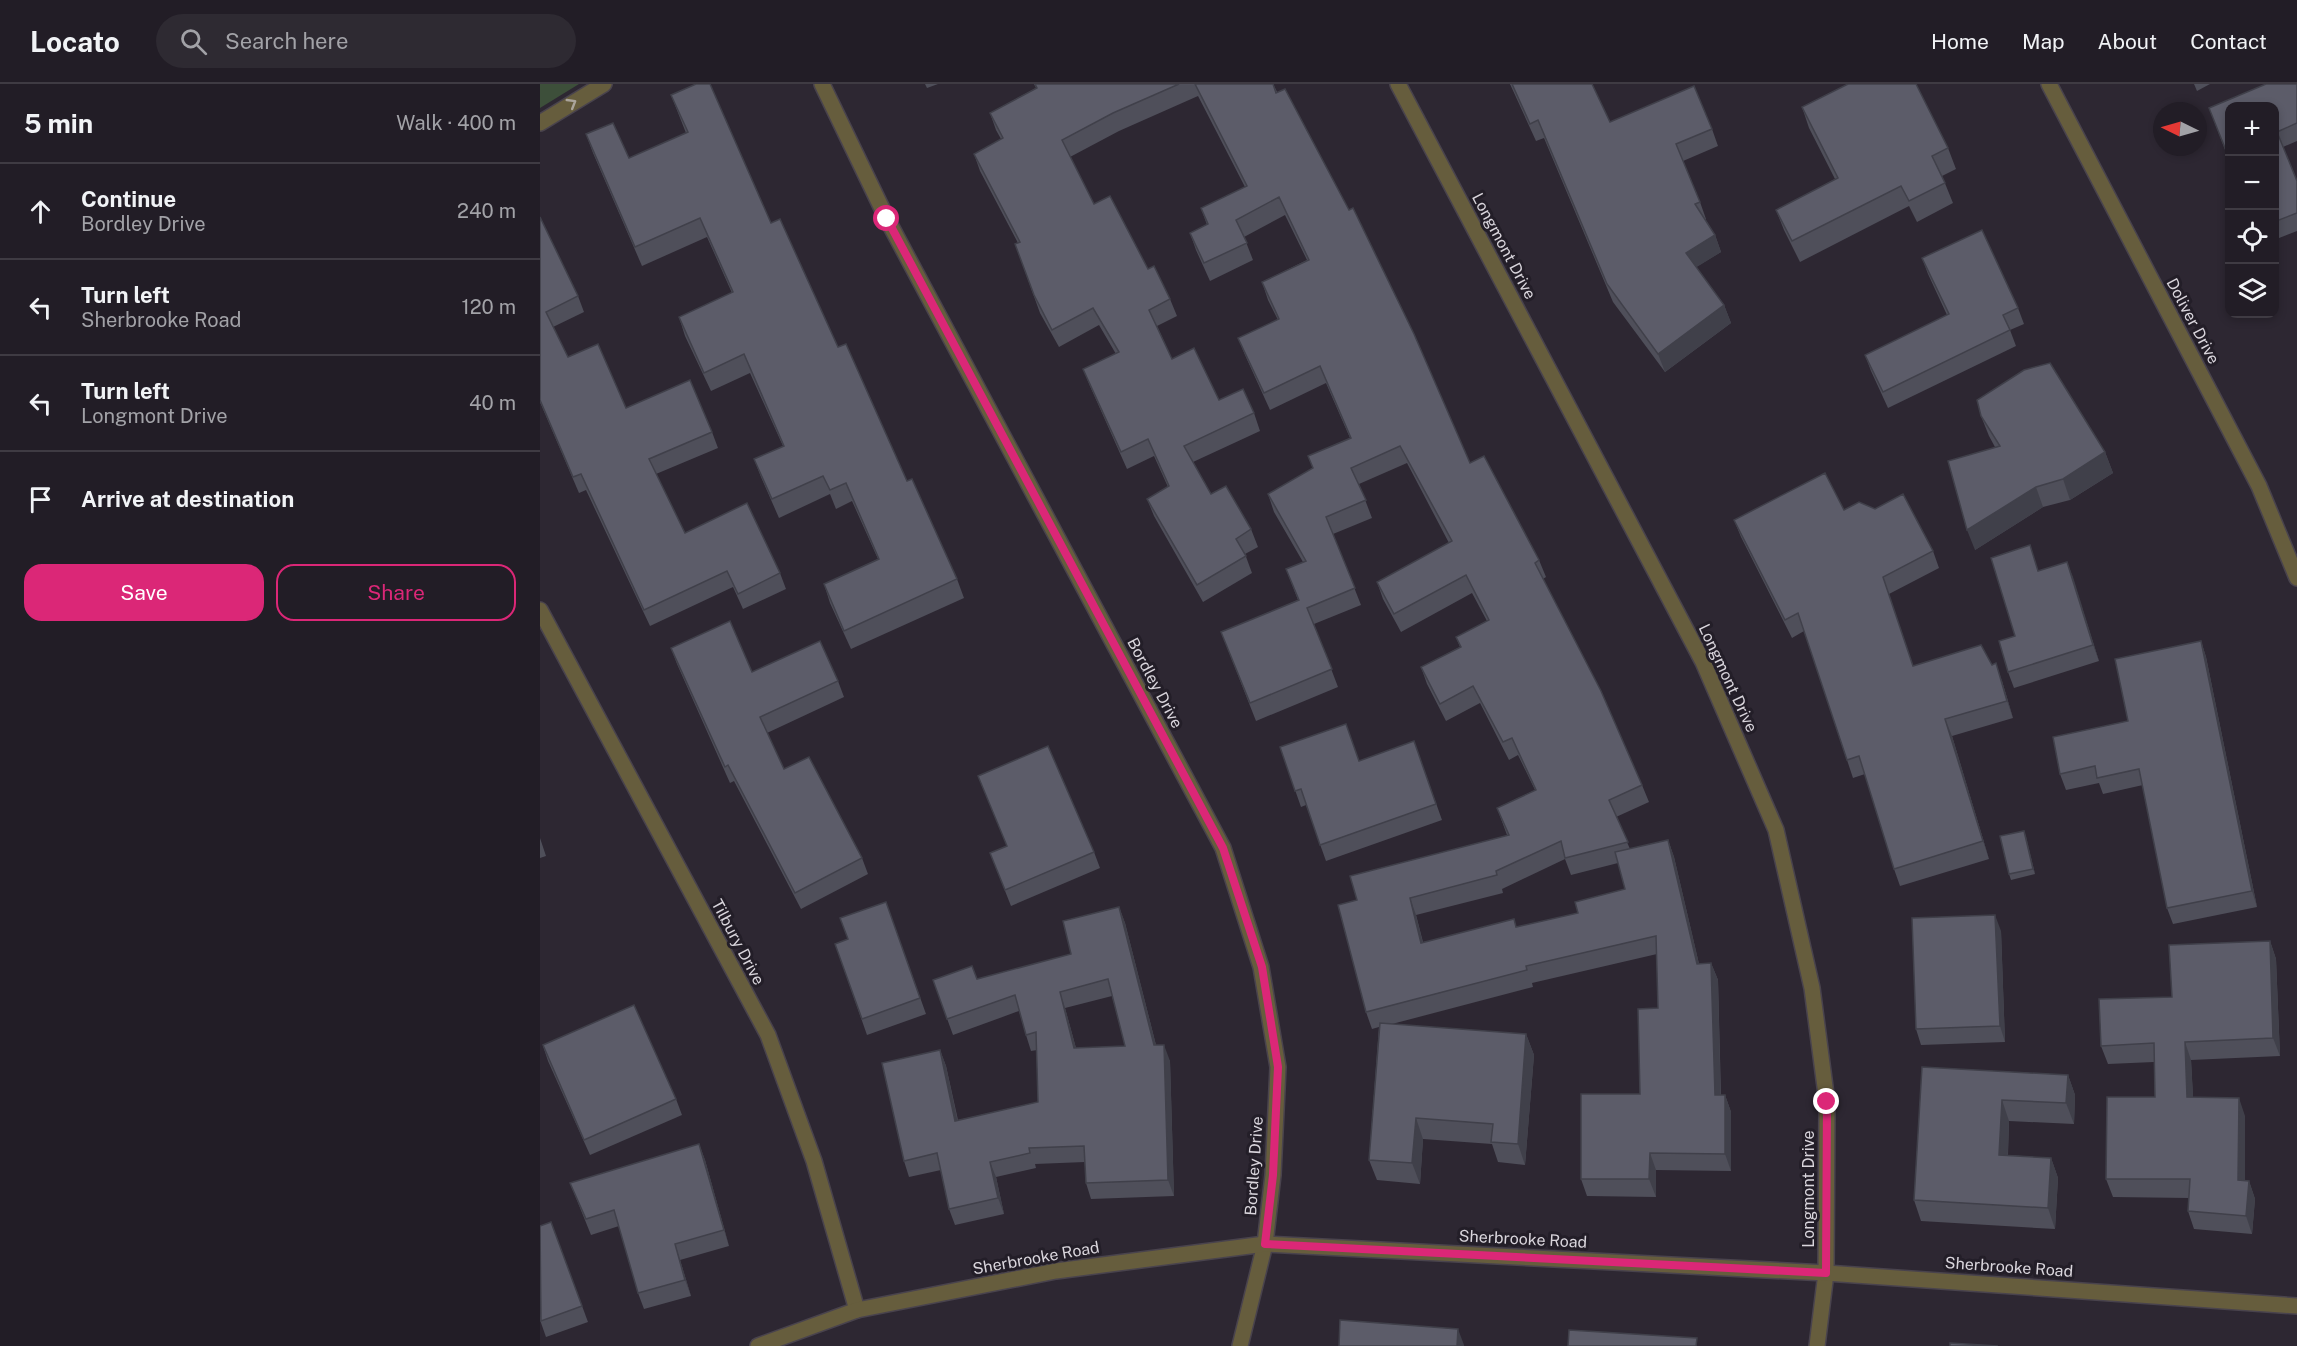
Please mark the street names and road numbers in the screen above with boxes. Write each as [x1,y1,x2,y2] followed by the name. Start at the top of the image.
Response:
[1468,190,1540,302] street label: Longmont Drive
[2162,275,2224,367] street label: Doliver Drive
[1695,621,1761,735] street label: Longmont Drive
[1123,635,1187,731] street label: Bordley Drive
[707,896,769,988] street label: Tilbury Drive
[1241,1116,1267,1216] street label: Bordley Drive
[1799,1130,1818,1248] street label: Longmont Drive
[1458,1226,1588,1252] street label: Sherbrooke Road
[971,1237,1101,1279] street label: Sherbrooke Road
[1944,1253,2074,1281] street label: Sherbrooke Road

